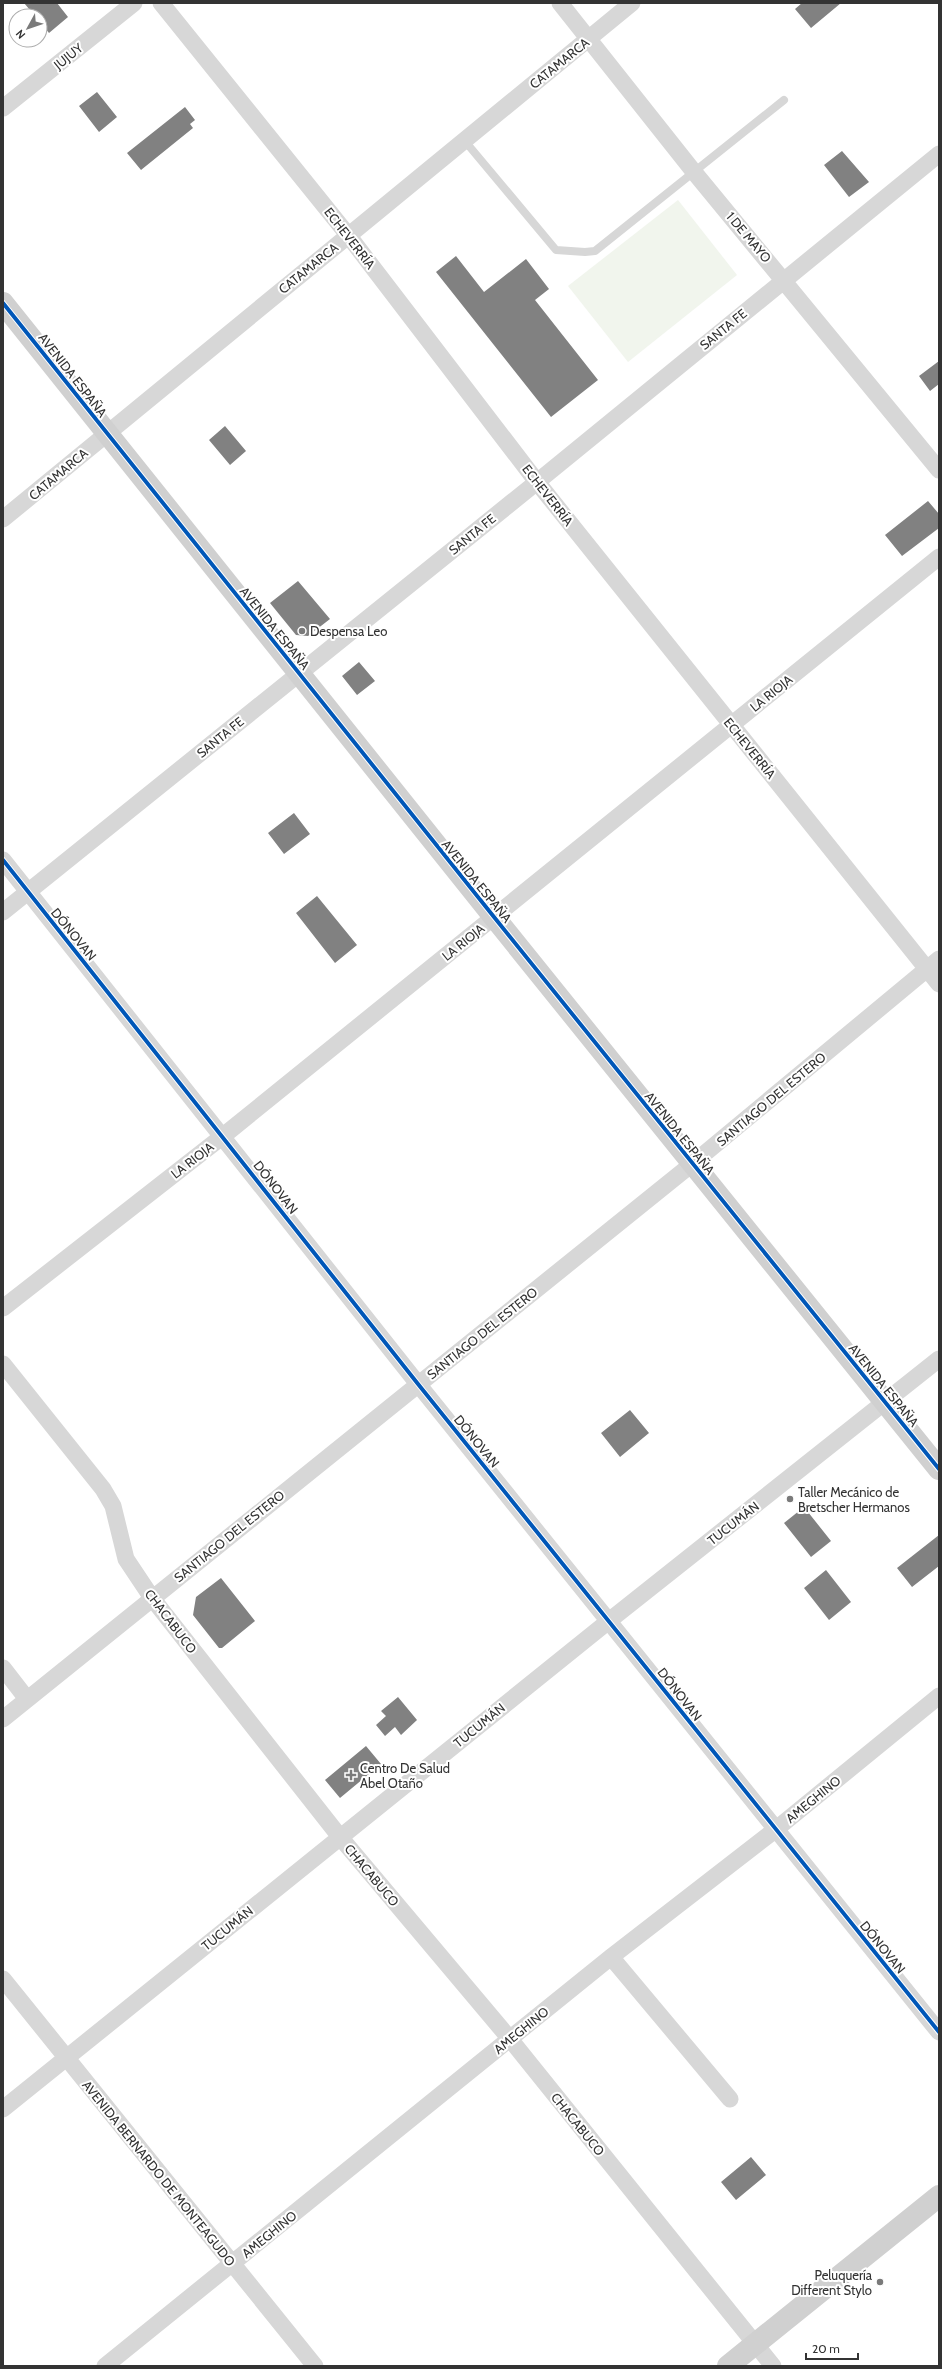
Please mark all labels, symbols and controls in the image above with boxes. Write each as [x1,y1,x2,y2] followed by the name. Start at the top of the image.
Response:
[8,8,48,48] north arrow
[12,27,28,42] text: N
[526,34,592,92] street label: CATAMARCA
[49,39,86,73] street label: JUJUY
[321,203,380,272] street label: ECHEVERRÍA
[723,208,775,266] street label: 1 DE MAYO
[275,239,341,297] street label: CATAMARCA
[696,305,750,353] street label: SANTA FE
[35,330,111,420] street label: AVENIDA ESPAÑA
[25,445,91,503] street label: CATAMARCA
[519,460,578,529] street label: ECHEVERRÍA
[445,510,499,558] street label: SANTA FE
[237,583,313,673] street label: AVENIDA ESPAÑA
[310,623,387,639] place label: Despensa Leo
[297,626,307,636] marker: Despensa Leo
[747,671,795,715] street label: LA RIOJA
[193,713,247,761] street label: SANTA FE
[721,714,780,782] street label: ECHEVERRÍA
[439,836,515,926] street label: AVENIDA ESPAÑA
[48,905,100,963] street label: DÓNOVAN
[439,920,487,964] street label: LA RIOJA
[713,1049,829,1149] street label: SANTIAGO DEL ESTERO
[642,1088,718,1178] street label: AVENIDA ESPAÑA
[167,1138,217,1182] street label: LA RIOJA
[250,1157,302,1217] street label: DÓNOVAN
[424,1284,540,1382] street label: SANTIAGO DEL ESTERO
[846,1340,922,1430] street label: AVENIDA ESPAÑA
[451,1412,503,1470] street label: DÓNOVAN
[798,1484,910,1515] place label: Taller Mecánico de Bretscher Hermanos
[171,1487,287,1585] street label: SANTIAGO DEL ESTERO
[785,1494,795,1504] marker: Taller Mecánico de Bretscher Hermanos
[703,1497,762,1548] street label: TUCUMÁN
[142,1586,200,1656] street label: CHACABUCO
[654,1664,706,1724] street label: DÓNOVAN
[449,1699,508,1751] street label: TUCUMÁN
[360,1760,450,1791] place label: Centro De Salud Abel Otaño
[345,1769,357,1781] marker: Centro De Salud Abel Otaño
[782,1772,844,1826] street label: AMEGHINO
[341,1841,403,1909] street label: CHACABUCO
[197,1902,256,1954] street label: TUCUMÁN
[857,1918,909,1976] street label: DÓNOVAN
[490,2003,552,2057] street label: AMEGHINO
[79,2077,239,2269] street label: AVENIDA BERNARDO DE MONTEAGUDO
[548,2089,608,2159] street label: CHACABUCO
[238,2207,300,2261] street label: AMEGHINO
[791,2267,873,2298] place label: Peluquería Different Stylo
[875,2277,885,2287] marker: Peluquería Different Stylo
[806,2335,858,2361] scale bar
[812,2341,840,2356] text: 20 m

